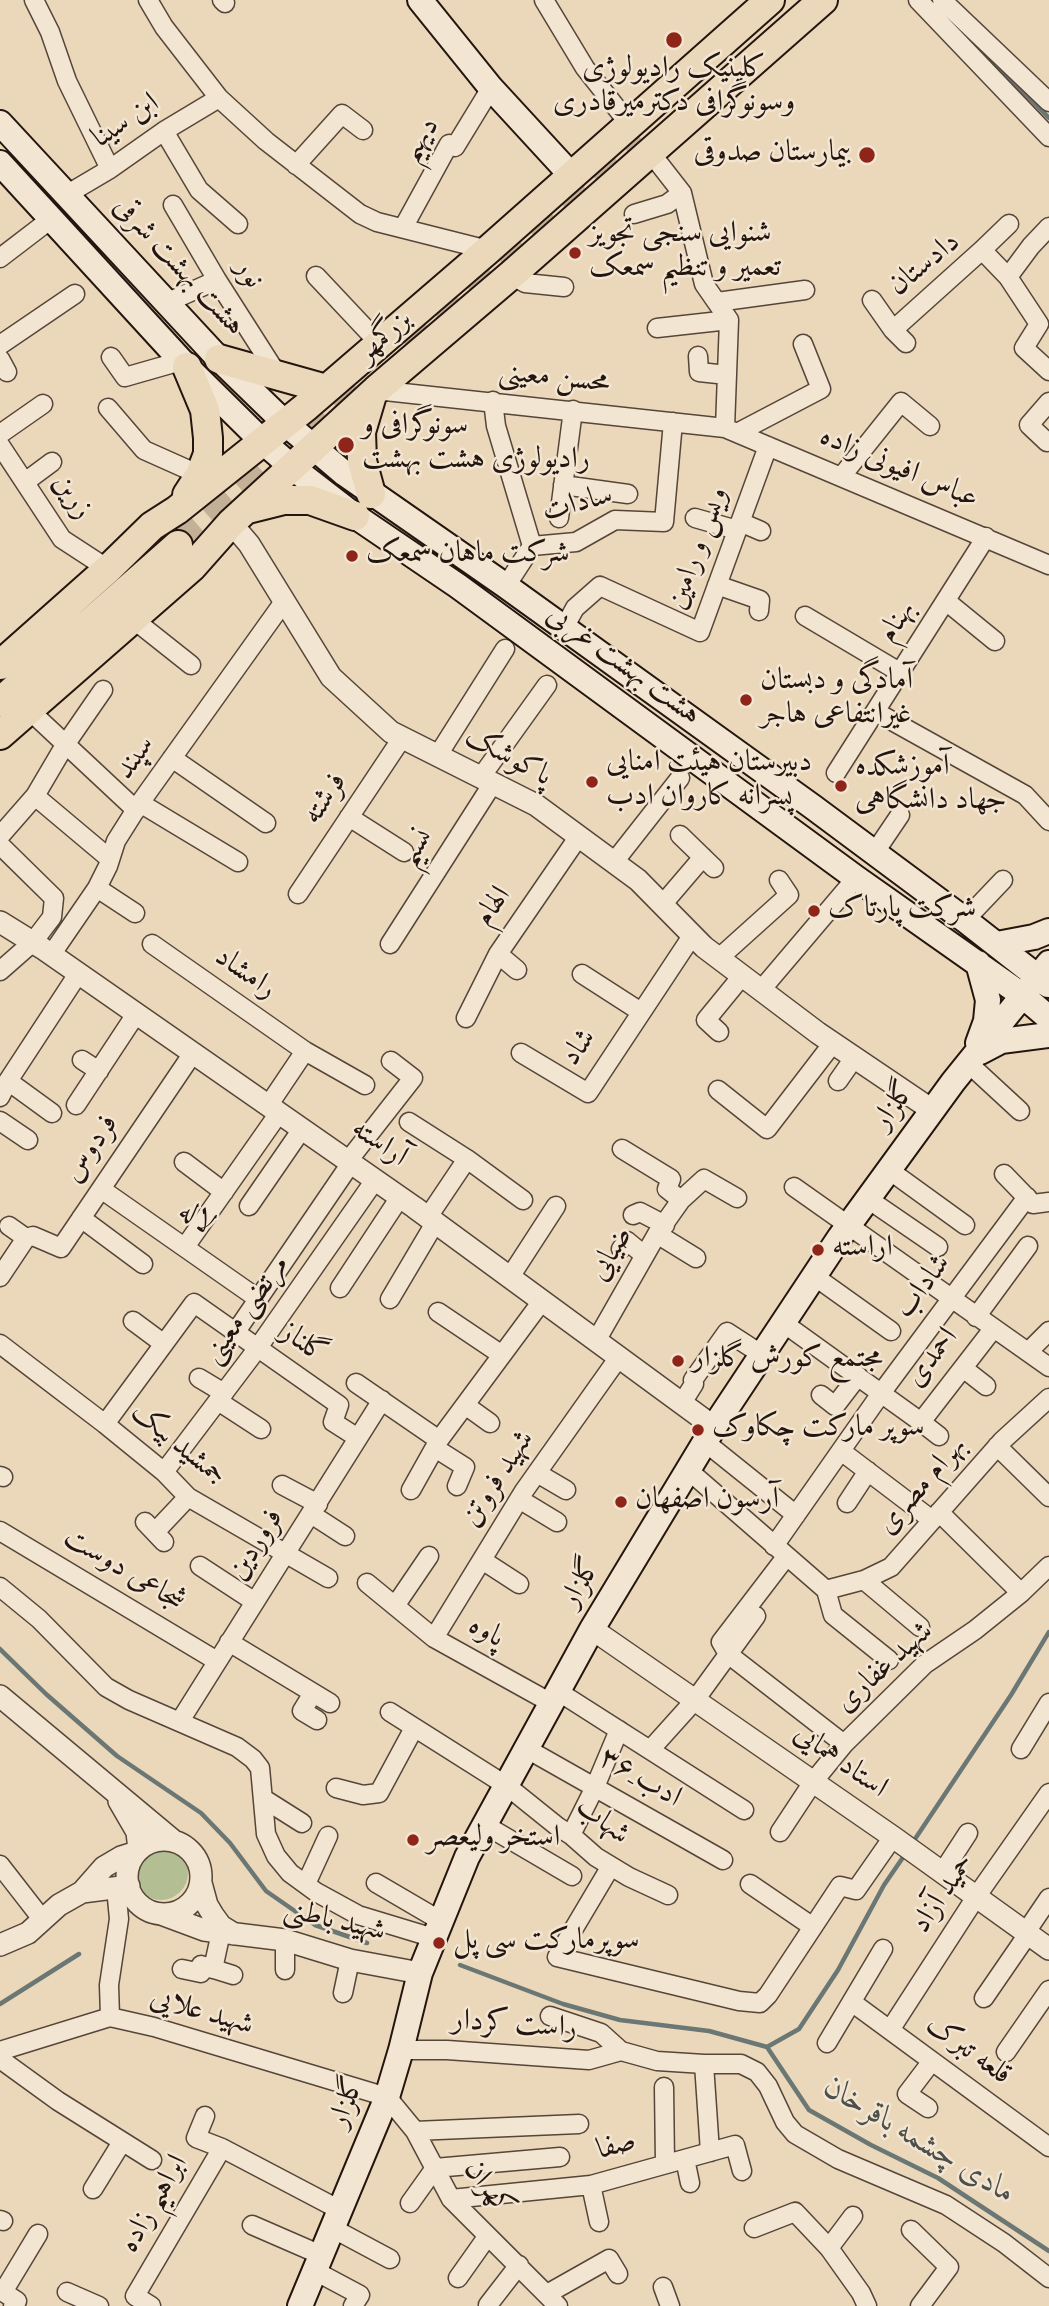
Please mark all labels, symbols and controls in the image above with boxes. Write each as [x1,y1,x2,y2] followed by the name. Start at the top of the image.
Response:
[664,30,684,50] marker: کلینیک رادیولوژی وسونوگرافی دکترمیرقادری
[553,53,795,124] place label: کلینیک رادیولوژی وسونوگرافی دکترمیرقادری
[86,87,168,159] street label: ابن سینا
[394,112,450,170] street label: دیهیم
[693,137,851,173] place label: بیمارستان صدوقی
[857,145,877,165] marker: بیمارستان صدوقی
[103,191,251,345] street label: هشت بهشت شرقی
[589,218,781,288] place label: شنوایی سنجی تجویز تعمیر و تنظیم سمعک
[883,226,969,306] street label: دادستان
[567,245,583,261] marker: شنوایی سنجی تجویز تعمیر و تنظیم سمعک
[224,254,270,296] street label: نور
[351,304,421,372] street label: بزرگمهر
[497,356,611,404] street label: محسن معینی
[362,410,590,480] place label: سونوگرافی و رادیولوژی هشت بهشت
[813,420,983,520] street label: عباس افیونی زاده
[336,435,356,455] marker: سونوگرافی و رادیولوژی هشت بهشت
[42,468,98,528] street label: زرین
[539,479,617,533] street label: سادات
[661,483,739,615] street label: ویس و رامین
[366,538,570,574] place label: شرکت ماهان سمعک
[344,548,360,564] marker: شرکت ماهان سمعک
[872,595,926,651] street label: بهنام
[538,599,706,735] street label: هشت بهشت غربی
[760,665,913,736] place label: آمادگی و دبستان غیرانتفاعی هاجر
[738,692,754,708] marker: آمادگی و دبستان غیرانتفاعی هاجر
[457,721,557,797] street label: پاکوشک
[109,730,165,788] street label: سپند
[606,747,812,818] place label: دبیرستان هیئت امنایی پسرانه کاروان ادب
[855,751,1007,822] place label: آموزشکده جهاد دانشگاهی
[297,767,357,833] street label: فرشته
[584,774,600,790] marker: دبیرستان هیئت امنایی پسرانه کاروان ادب
[833,778,849,794] marker: آموزشکده جهاد دانشگاهی
[393,823,443,875] street label: نسیم
[469,881,521,935] street label: الهام
[828,893,976,929] place label: شرکت پارتاک
[806,903,822,919] marker: شرکت پارتاک
[206,941,282,1009] street label: رامشاد
[555,1023,607,1075] street label: شاد
[866,1075,926,1139] street label: گلزار
[57,1109,129,1191] street label: فردوس
[343,1113,413,1177] street label: آراسته
[170,1195,220,1245] street label: لاله
[583,1221,643,1289] street label: ضیایی
[832,1232,893,1268] place label: اراسته
[810,1242,826,1258] marker: اراسته
[889,1249,961,1327] street label: شاداب
[197,1250,299,1372] street label: مرتضی معینی
[271,1316,333,1374] street label: گلناز
[900,1322,968,1396] street label: احمدی
[692,1343,883,1379] place label: مجتمع کورش گلزار
[670,1353,686,1369] marker: مجتمع کورش گلزار
[122,1396,232,1496] street label: جمشید بیک
[712,1412,925,1448] place label: سوپر مارکت چکاوک
[690,1422,706,1438] marker: سوپر مارکت چکاوک
[455,1425,545,1535] street label: شهید فروتن
[871,1430,977,1544] street label: بهرام مصری
[635,1484,779,1520] place label: آرسون اصفهان
[613,1494,629,1510] marker: آرسون اصفهان
[222,1503,294,1589] street label: فروردین
[56,1522,190,1622] street label: شجاعی دوست
[554,1552,612,1616] street label: گلزار
[461,1610,509,1658] street label: پاوه
[830,1616,942,1722] street label: شهید غفاری
[785,1718,893,1808] street label: استاد همایی
[591,1742,687,1818] street label: ۳۶_ادب
[567,1791,635,1855] street label: شهاب
[427,1822,560,1858] place label: استخر ولیعصر
[405,1832,421,1848] marker: استخر ولیعصر
[905,1848,985,1942] street label: حمید آزاد
[280,1894,388,1952] street label: شهید باطنی
[453,1925,640,1961] place label: سوپرمارکت سی پل
[431,1935,447,1951] marker: سوپرمارکت سی پل
[145,1982,257,2046] street label: شهید علایی
[450,2005,578,2049] street label: راست کردار
[917,2009,1017,2095] street label: قلعه تبرک
[815,2071,1021,2215] water label: مادی چشمه باقرخان
[323,2072,375,2134] street label: گلزار
[593,2125,641,2171] street label: صفا
[114,2150,198,2260] street label: ابراهیم زاده
[453,2154,521,2226] street label: کهران

